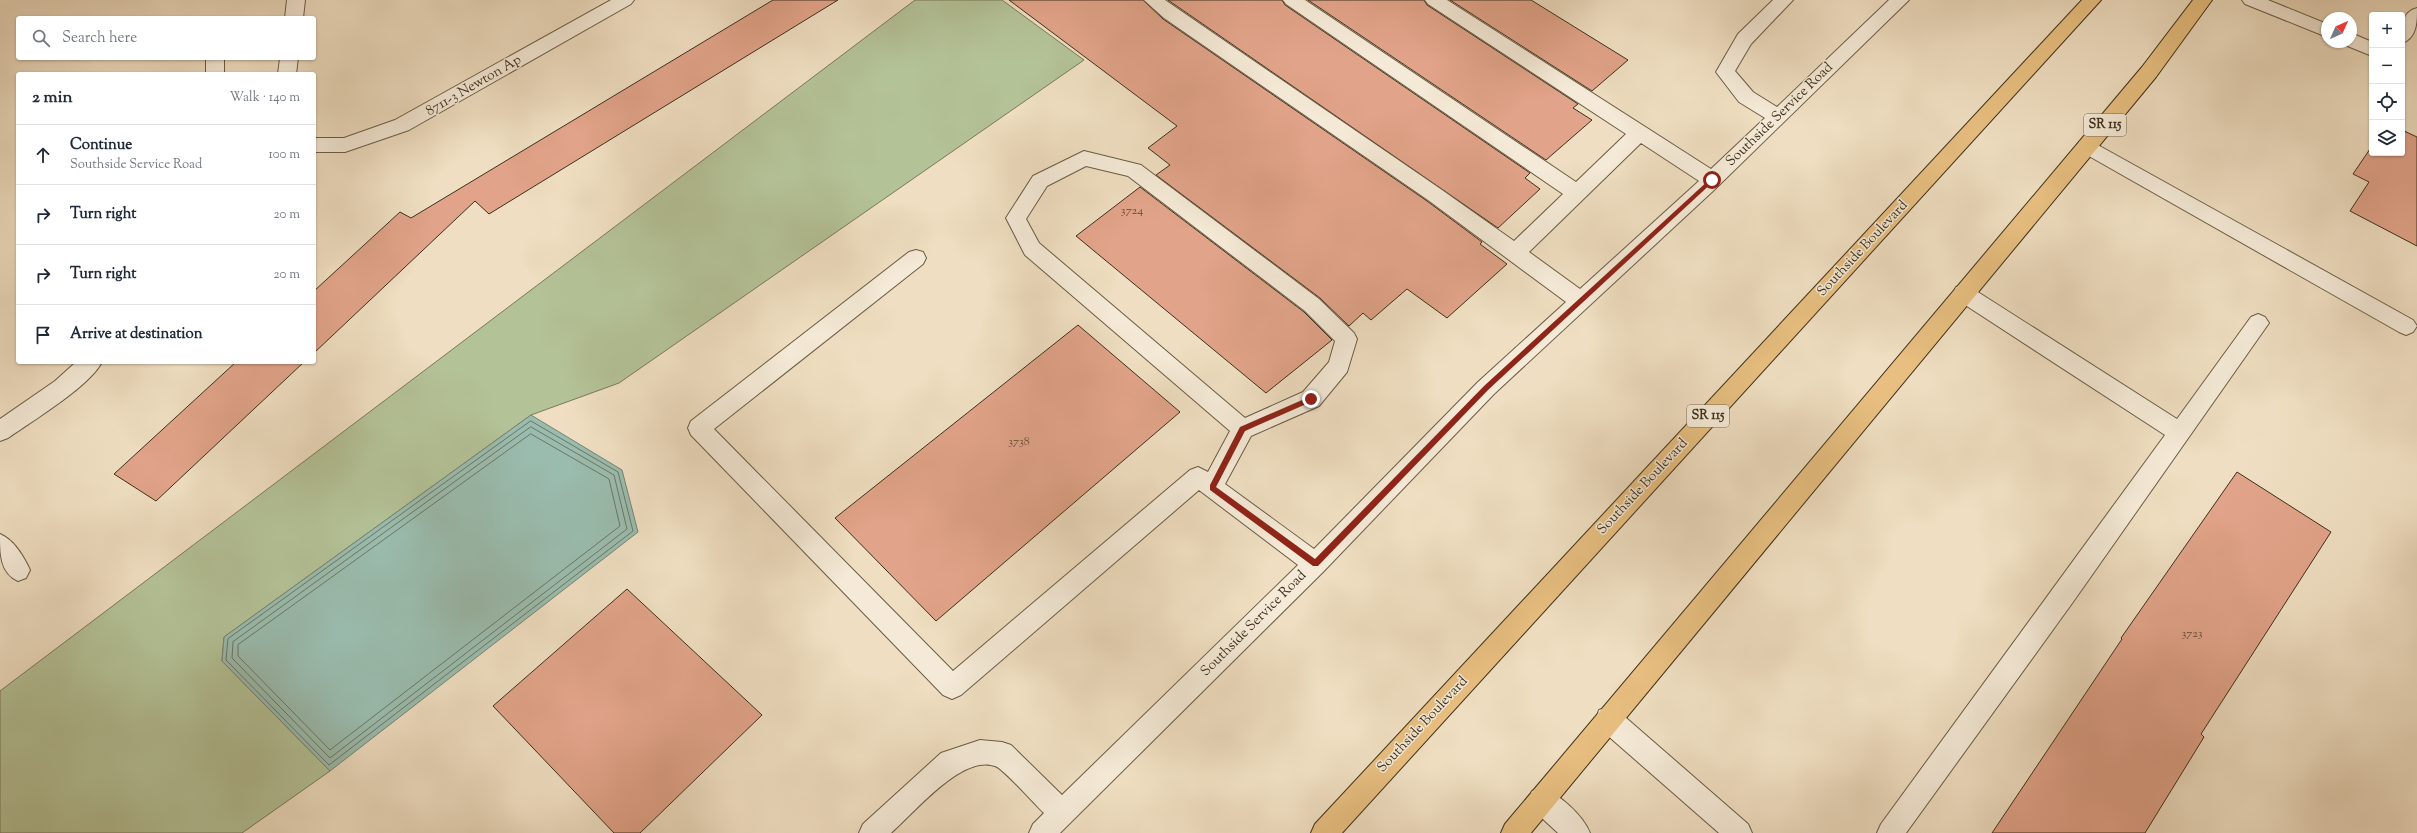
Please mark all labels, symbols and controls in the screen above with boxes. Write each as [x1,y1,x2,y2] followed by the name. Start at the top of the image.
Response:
[2321,12,2357,48] north arrow
[2369,12,2405,156] map controls
[2369,12,2405,48] button: +
[16,16,316,60] search box
[30,27,52,49] icon: search
[62,28,137,49] text: Search here
[2369,48,2405,84] button: −
[423,50,526,121] street label: 8711-3 Newton Ap
[1722,58,1838,172] street label: Southside Service Road
[2369,84,2405,120] button: locate
[32,86,73,110] text: 2 min
[229,89,300,107] text: Walk · 140 m
[2084,114,2126,136] road number: SR 115
[2369,120,2405,156] button: layers
[70,135,132,156] text: Continue
[32,144,54,166] icon: ahead
[268,146,300,164] text: 100 m
[70,156,202,174] text: Southside Service Road
[1703,171,1721,189] route start
[1813,196,1913,302] street label: Southside Boulevard
[1121,202,1143,220] house number: 3724
[32,204,54,226] icon: right
[70,204,136,225] text: Turn right
[274,206,300,224] text: 20 m
[32,264,54,286] icon: right
[70,264,136,285] text: Turn right
[274,266,300,284] text: 20 m
[32,324,54,346] icon: arrive
[70,324,203,345] text: Arrive at destination
[1302,390,1320,408] route end
[1687,405,1729,427] road number: SR 115
[1008,433,1030,451] house number: 3738
[1593,434,1693,540] street label: Southside Boulevard
[1197,567,1311,681] street label: Southside Service Road
[2181,625,2203,643] house number: 3723
[1373,672,1473,778] street label: Southside Boulevard

